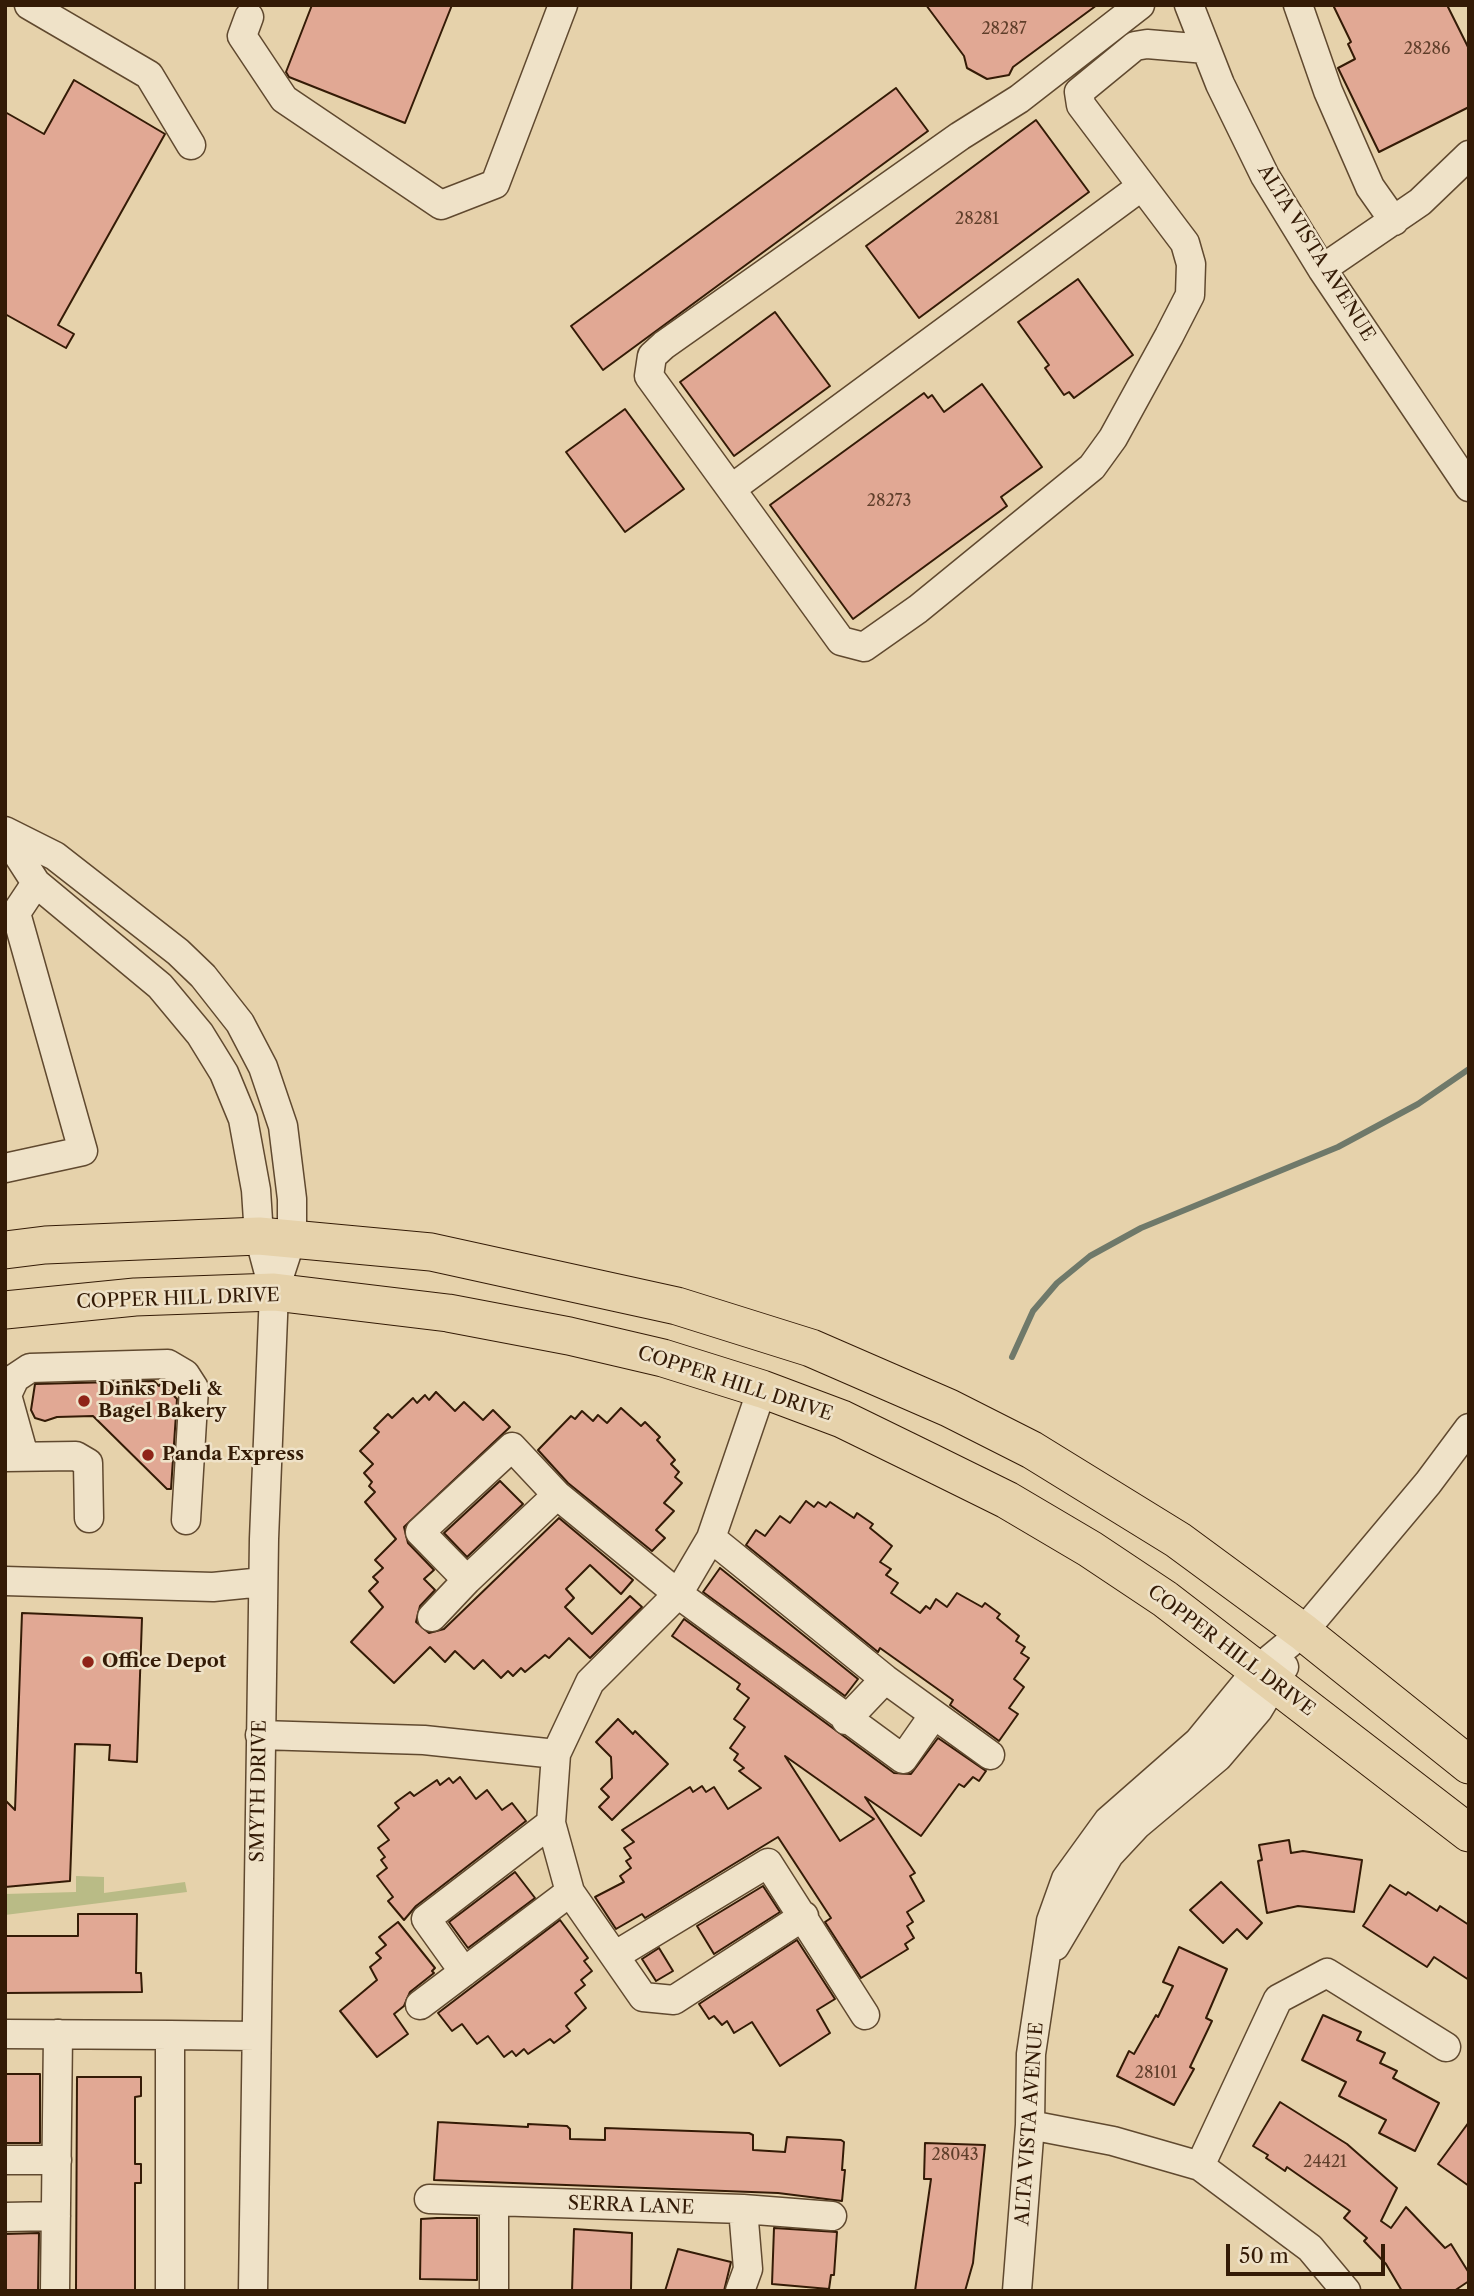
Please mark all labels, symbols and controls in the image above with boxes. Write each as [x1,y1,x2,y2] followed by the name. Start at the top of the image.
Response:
[981,19,1027,39] house number: 28287
[1404,39,1450,59] house number: 28286
[1252,161,1380,345] street label: ALTA VISTA AVENUE
[955,209,999,229] house number: 28281
[867,491,911,511] house number: 28273
[76,1284,280,1314] street label: COPPER HILL DRIVE
[635,1342,835,1426] street label: COPPER HILL DRIVE
[98,1379,226,1423] place label: Dinks Deli & Bagel Bakery
[76,1393,92,1409] marker: Dinks Deli & Bagel Bakery
[162,1444,304,1466] place label: Panda Express
[140,1447,156,1463] marker: Panda Express
[1143,1581,1319,1721] street label: COPPER HILL DRIVE
[102,1651,226,1673] place label: Office Depot
[80,1654,96,1670] marker: Office Depot
[246,1720,272,1862] street label: SMYTH DRIVE
[1012,2022,1048,2226] street label: ALTA VISTA AVENUE
[1135,2063,1177,2083] house number: 28101
[932,2145,978,2165] house number: 28043
[1303,2152,1347,2172] house number: 24421
[567,2192,695,2220] street label: SERRA LANE
[1229,2230,1388,2274] scale bar
[1239,2243,1289,2268] text: 50 m

